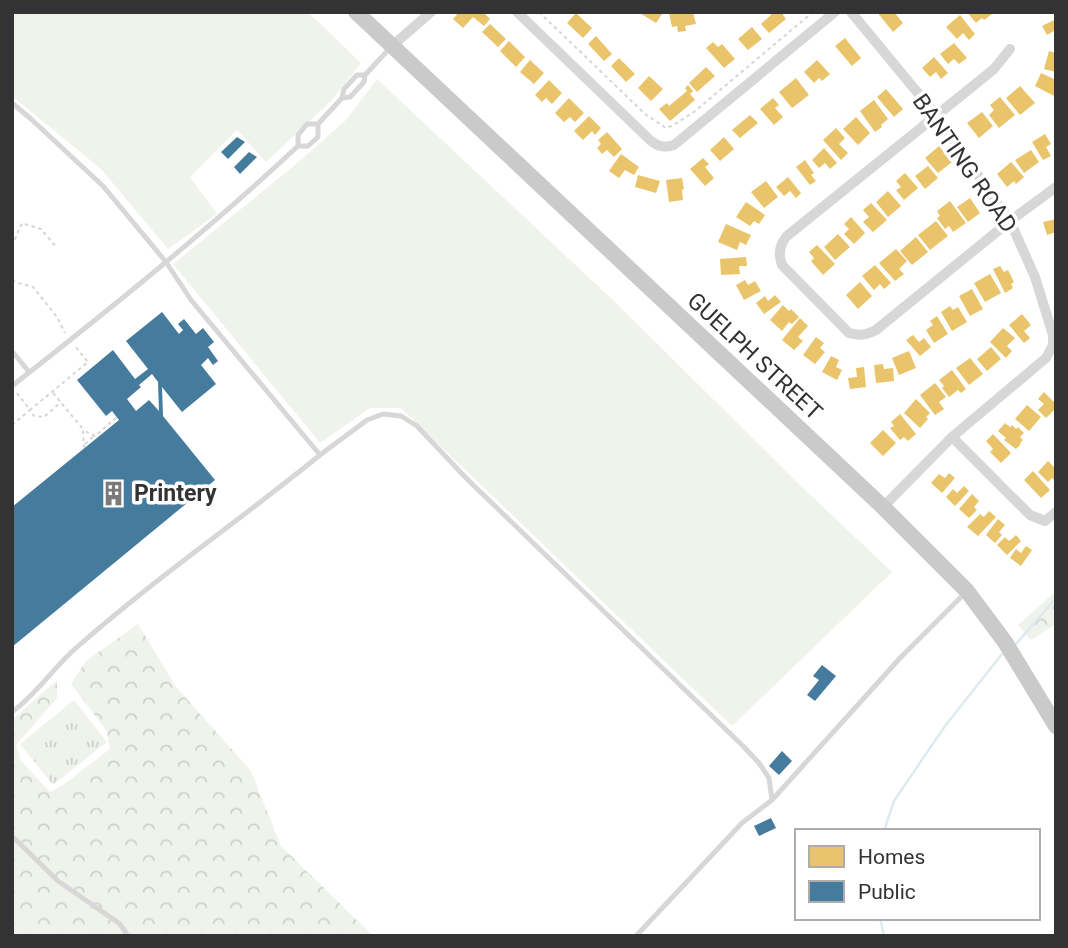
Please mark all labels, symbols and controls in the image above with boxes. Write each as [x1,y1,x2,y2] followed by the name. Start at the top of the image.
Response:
[907,89,1022,238] street label: BANTING ROAD
[682,287,828,426] street label: GUELPH STREET
[100,479,128,507] building icon: Printery
[134,480,217,507] place label: Printery
[795,829,1040,920] legend
[858,845,925,869] text: Homes
[858,880,916,904] text: Public

